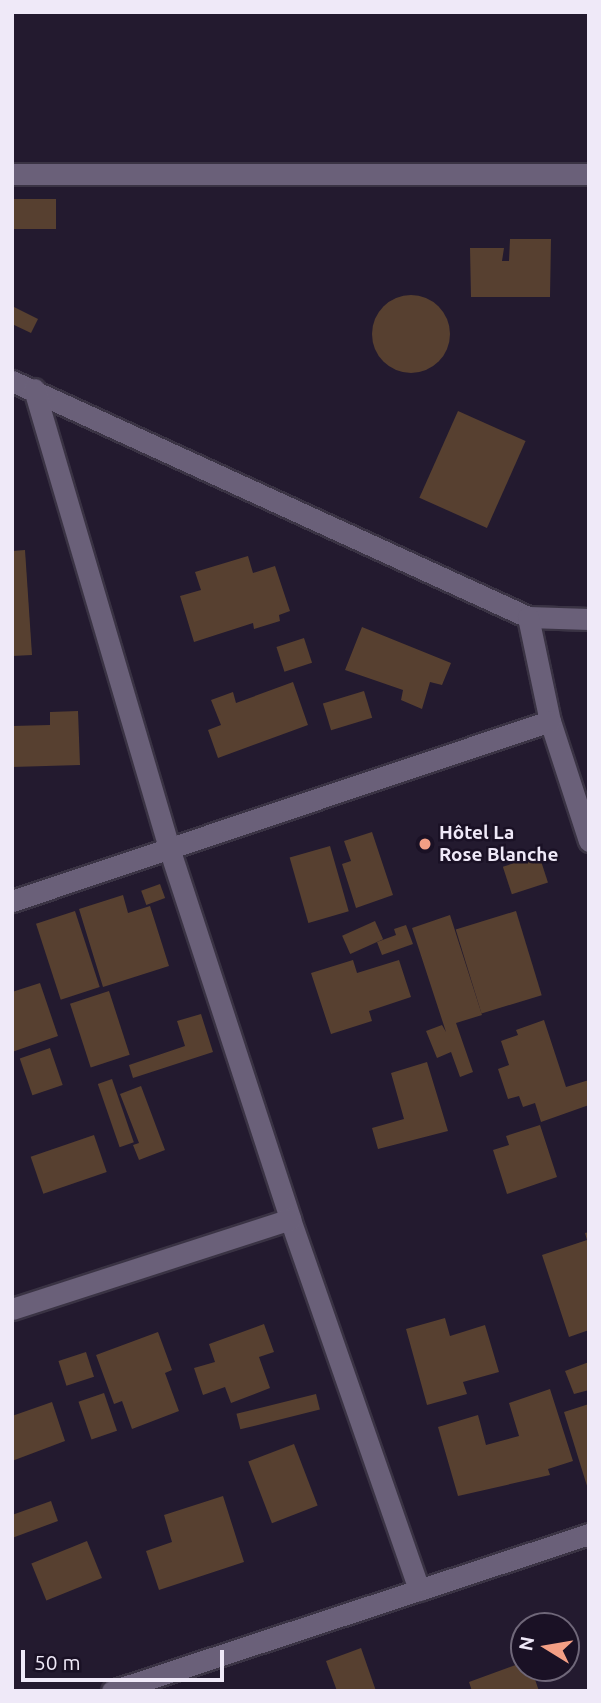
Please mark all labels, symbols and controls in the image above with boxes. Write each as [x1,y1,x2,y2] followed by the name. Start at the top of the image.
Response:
[439,822,558,866] place label: Hôtel La Rose Blanche
[417,836,433,852] marker: Hôtel La Rose Blanche
[510,1612,580,1682] north arrow
[514,1634,539,1652] text: N
[24,1636,228,1680] scale bar
[34,1650,81,1674] text: 50 m

